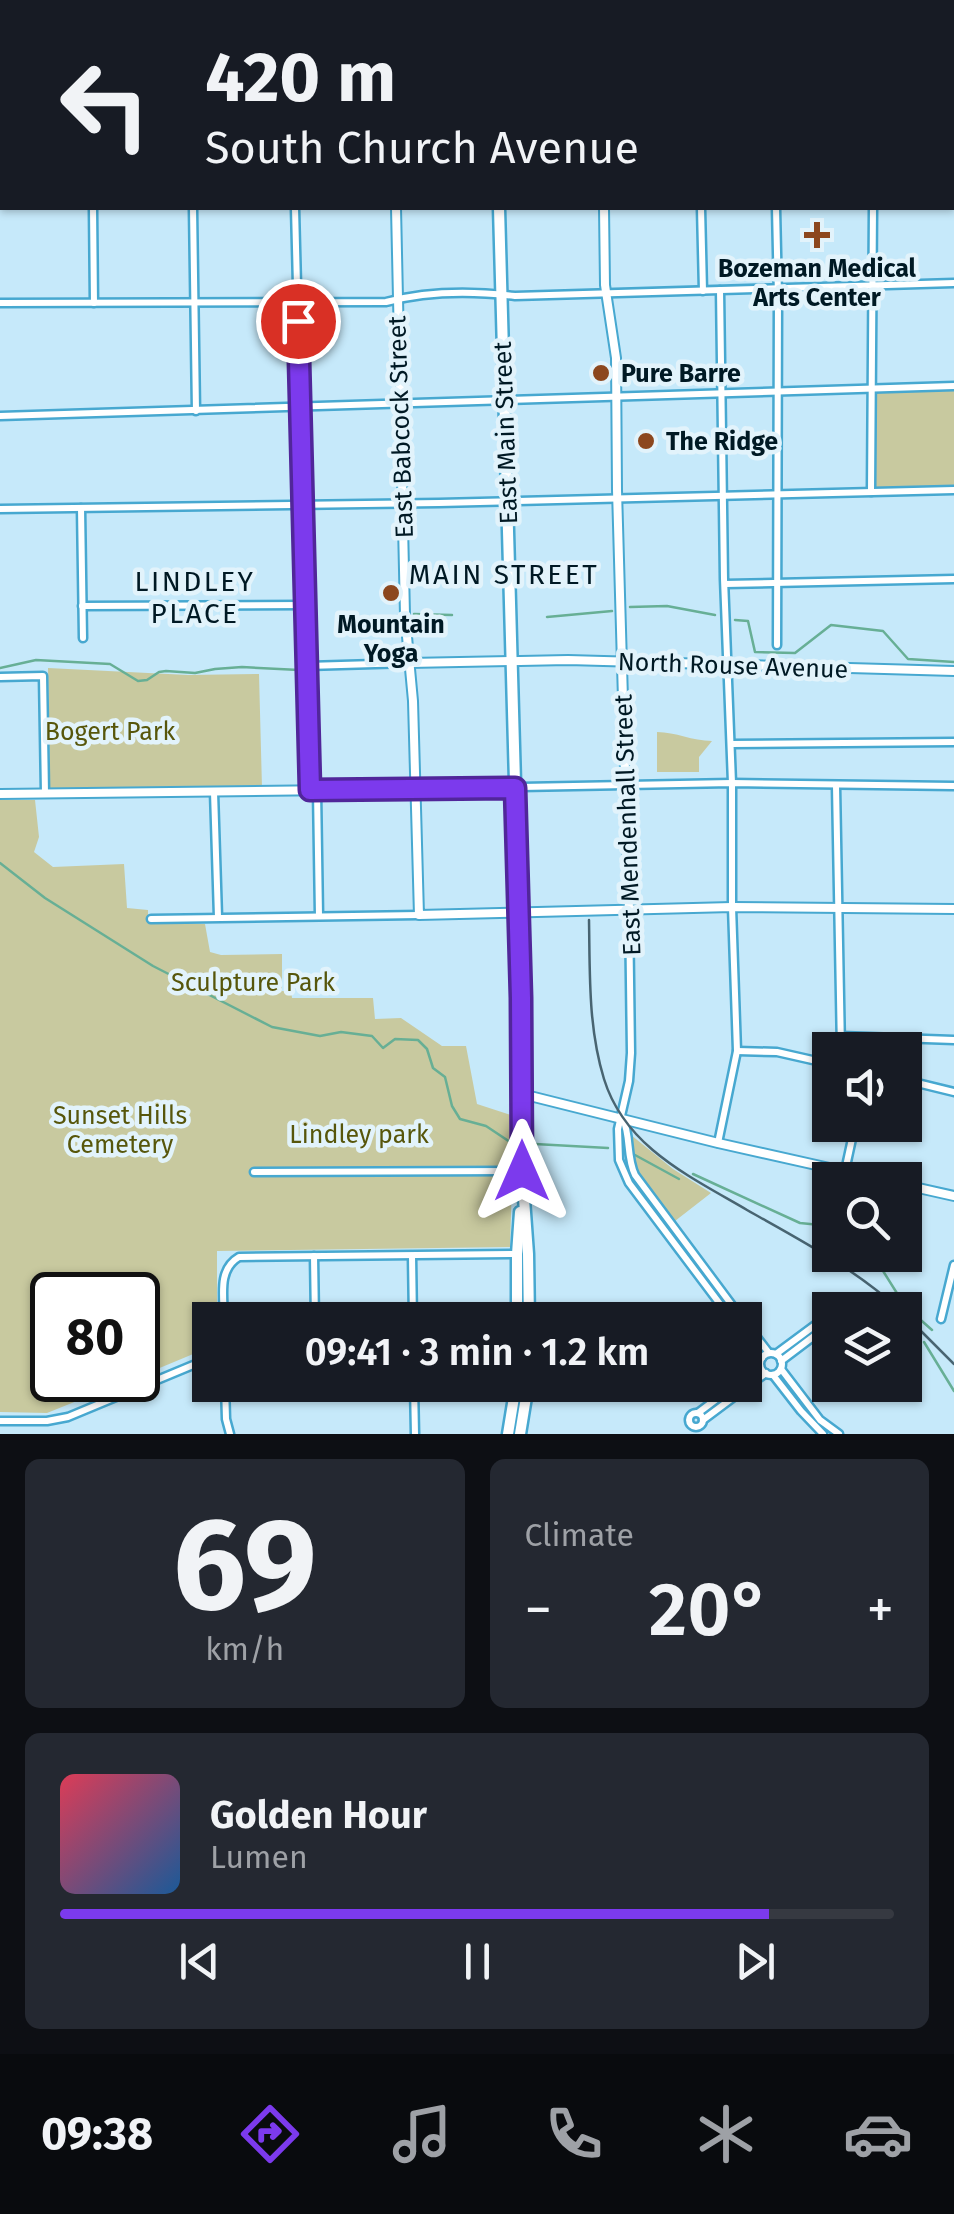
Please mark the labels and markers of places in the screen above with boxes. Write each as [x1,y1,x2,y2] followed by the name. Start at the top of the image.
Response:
[804,222,830,248] marker: Bozeman Medical Arts Center
[718,254,917,313] place label: Bozeman Medical Arts Center
[256,279,341,364] pin
[621,359,741,389] place label: Pure Barre
[590,362,612,384] marker: Pure Barre
[666,427,778,457] place label: The Ridge
[635,430,657,452] marker: The Ridge
[380,582,402,604] marker: Mountain Yoga
[337,610,445,669] place label: Mountain Yoga

